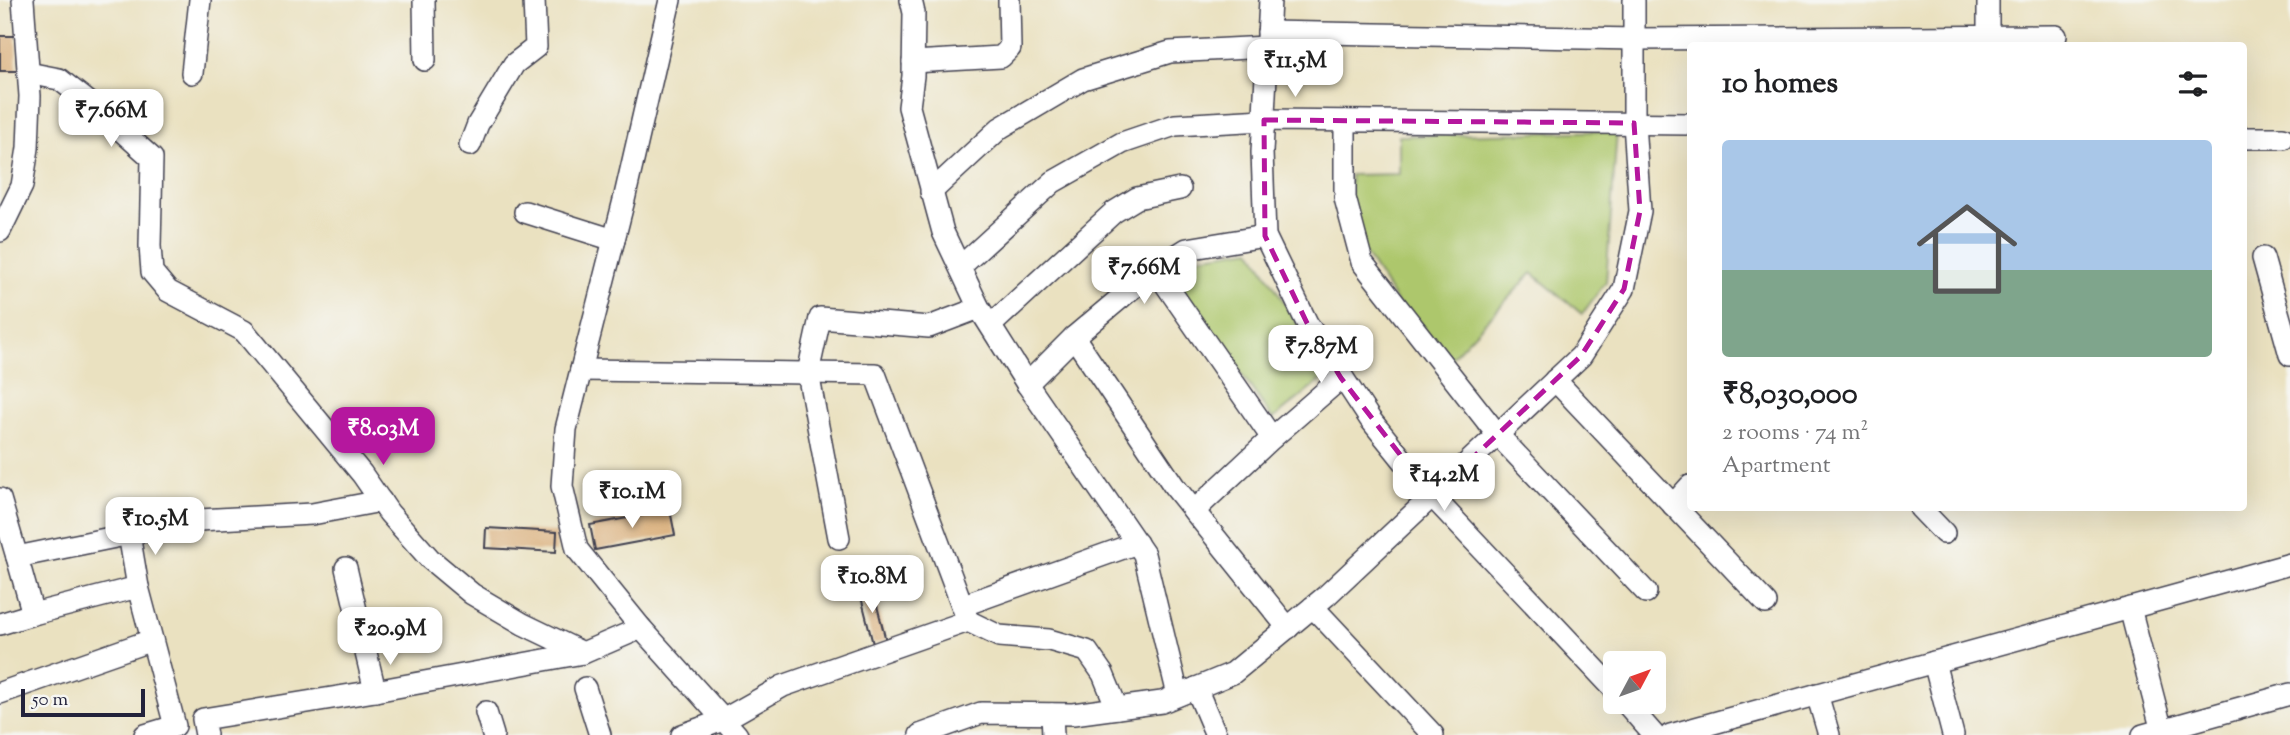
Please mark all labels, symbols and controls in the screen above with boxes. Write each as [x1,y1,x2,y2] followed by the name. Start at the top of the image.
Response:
[1238,40,1352,99] pin: ₹11.5M
[1263,45,1327,78] text: ₹11.5M
[1722,63,1838,106] text: 10 homes
[2174,65,2212,103] icon: filters
[54,90,168,149] pin: ₹7.66M
[75,95,147,128] text: ₹7.66M
[1904,186,2030,312] icon: home
[1087,246,1201,306] pin: ₹7.66M
[1108,252,1180,285] text: ₹7.66M
[1264,326,1378,385] pin: ₹7.87M
[1284,331,1358,364] text: ₹7.87M
[1722,374,1858,417] text: ₹8,030,000
[326,407,440,467] pin: ₹8.03M
[347,413,419,446] text: ₹8.03M
[1722,417,1868,450] text: 2 rooms · 74 m²
[1722,450,1831,483] text: Apartment
[1387,454,1501,513] pin: ₹14.2M
[1409,459,1479,492] text: ₹14.2M
[575,470,689,530] pin: ₹10.1M
[598,476,666,509] text: ₹10.1M
[98,498,212,557] pin: ₹10.5M
[121,503,189,536] text: ₹10.5M
[815,556,929,615] pin: ₹10.8M
[837,561,907,594] text: ₹10.8M
[333,608,447,667] pin: ₹20.9M
[353,613,427,646] text: ₹20.9M
[1603,651,1666,714] north arrow
[1603,651,1666,714] map controls
[21,686,145,718] scale bar
[32,687,68,714] text: 50 m

